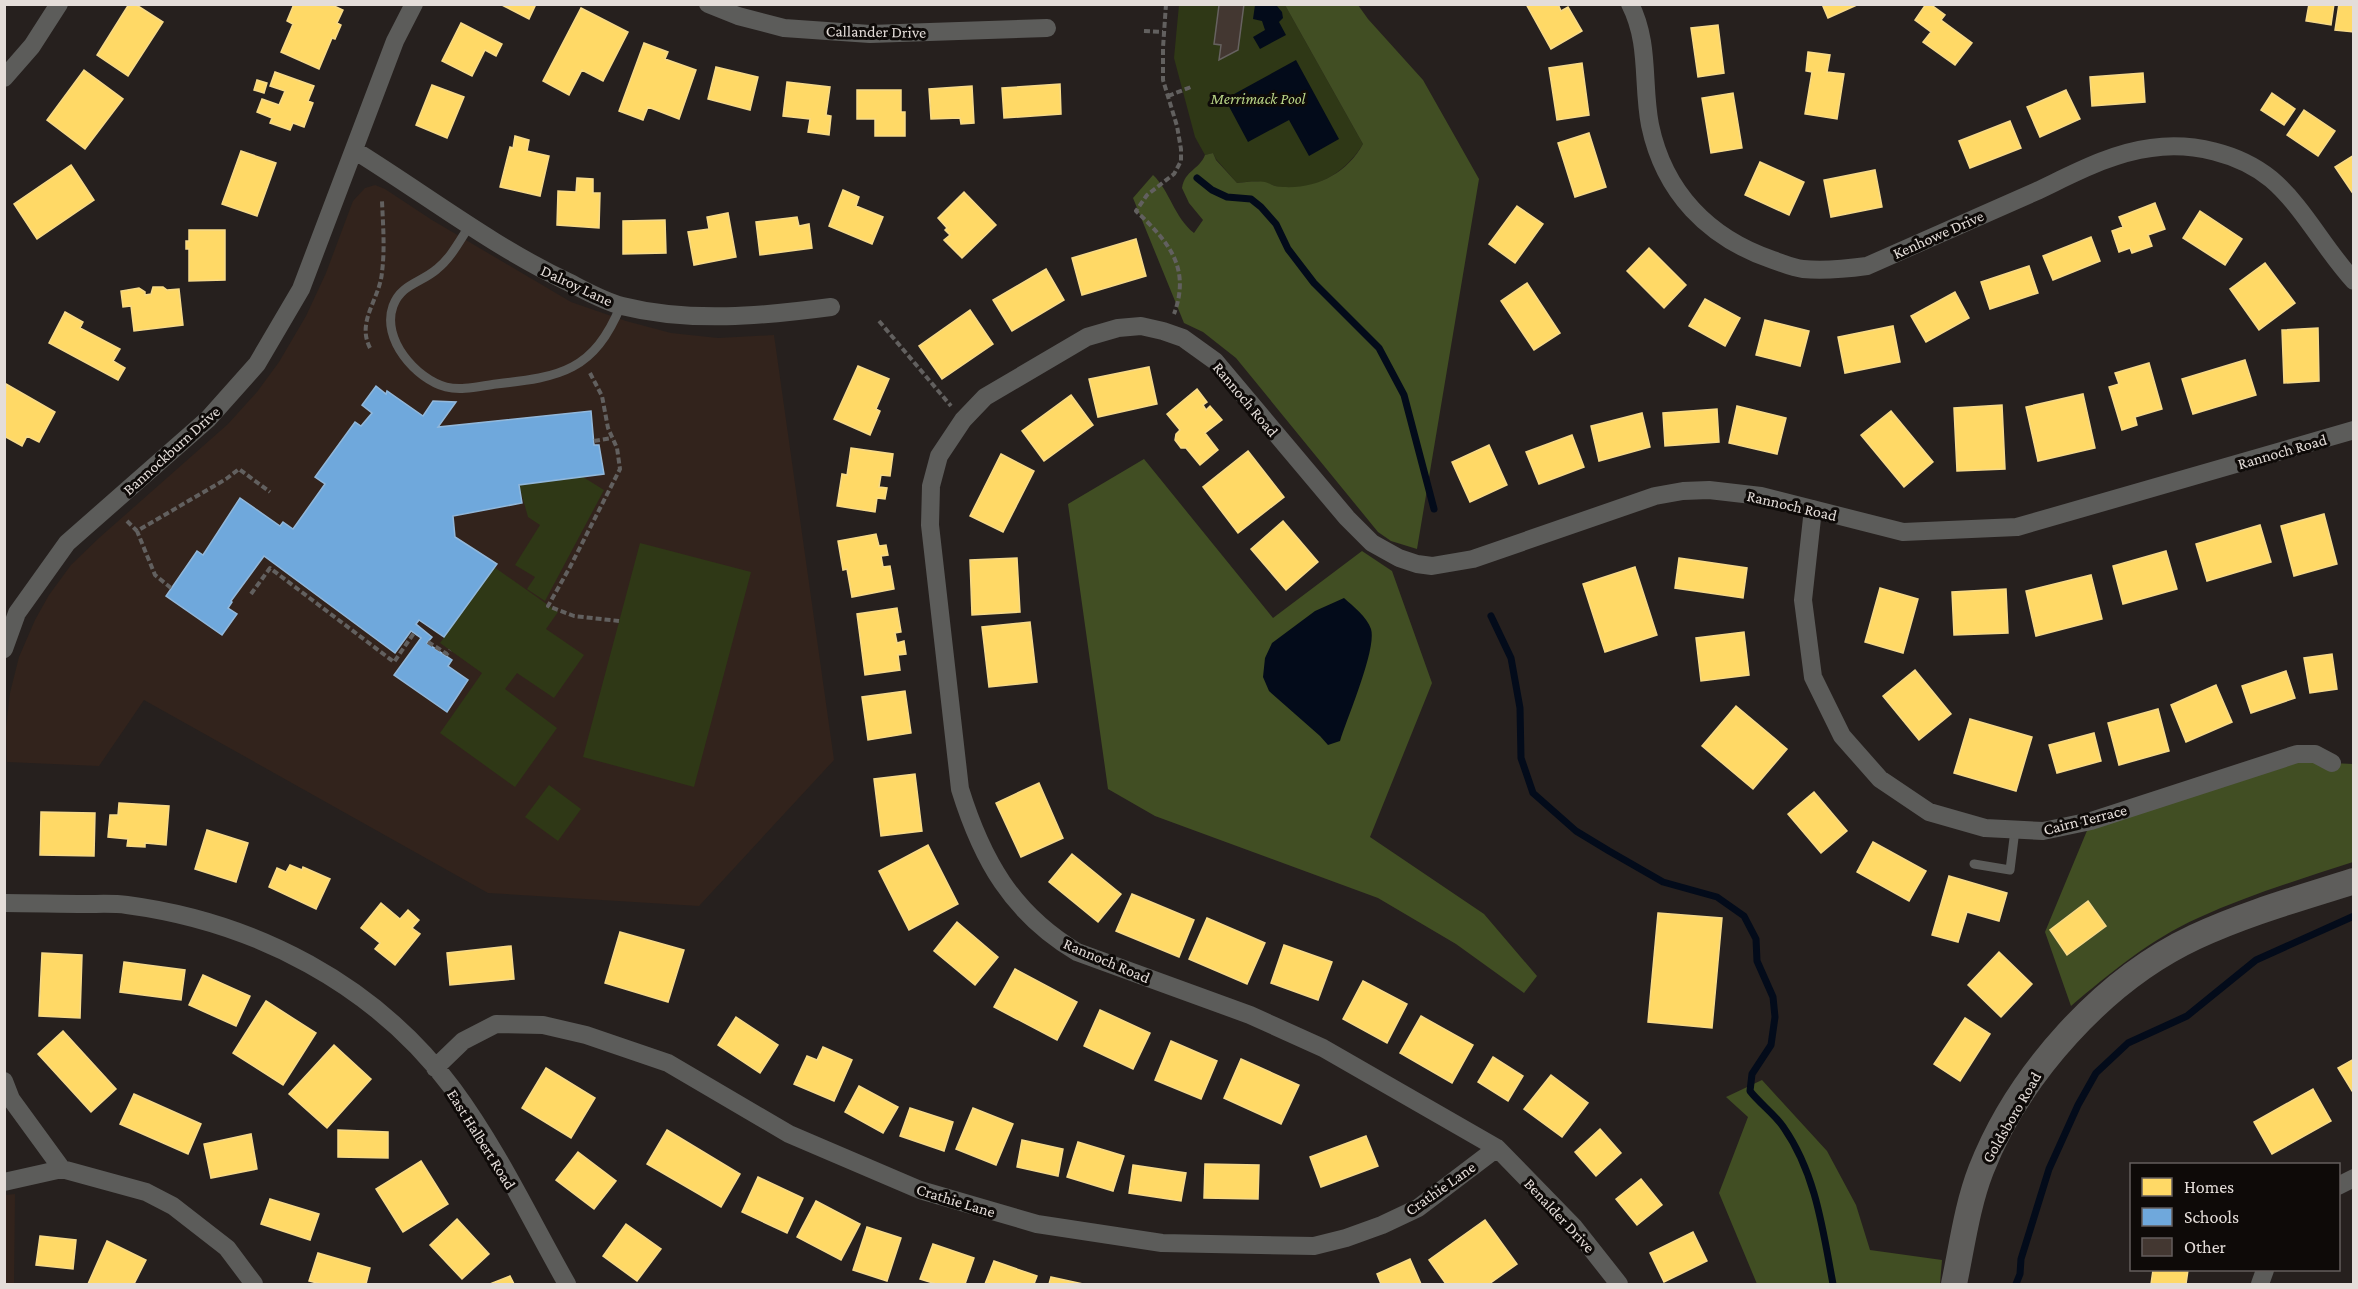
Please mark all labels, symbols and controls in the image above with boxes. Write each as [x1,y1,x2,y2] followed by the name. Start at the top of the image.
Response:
[826,22,926,41] street label: Callander Drive
[1210,90,1307,107] park label: Merrimack Pool
[1890,207,1986,262] street label: Kenhowe Drive
[538,261,615,310] street label: Dalroy Lane
[1210,359,1282,440] street label: Rannoch Road
[120,403,223,498] street label: Bannockburn Drive
[2236,430,2329,472] street label: Rannoch Road
[1745,487,1839,524] street label: Rannoch Road
[2042,801,2129,838] street label: Cairn Terrace
[1061,935,1153,986] street label: Rannoch Road
[1979,1068,2045,1166] street label: Goldsboro Road
[444,1086,519,1193] street label: East Halbert Road
[1402,1158,1478,1219] street label: Crathie Lane
[2130,1163,2340,1271] legend
[1521,1175,1598,1256] street label: Benalder Drive
[2184,1177,2234,1197] text: Homes
[914,1180,997,1220] street label: Crathie Lane
[2184,1207,2239,1227] text: Schools
[2184,1237,2227,1257] text: Other

